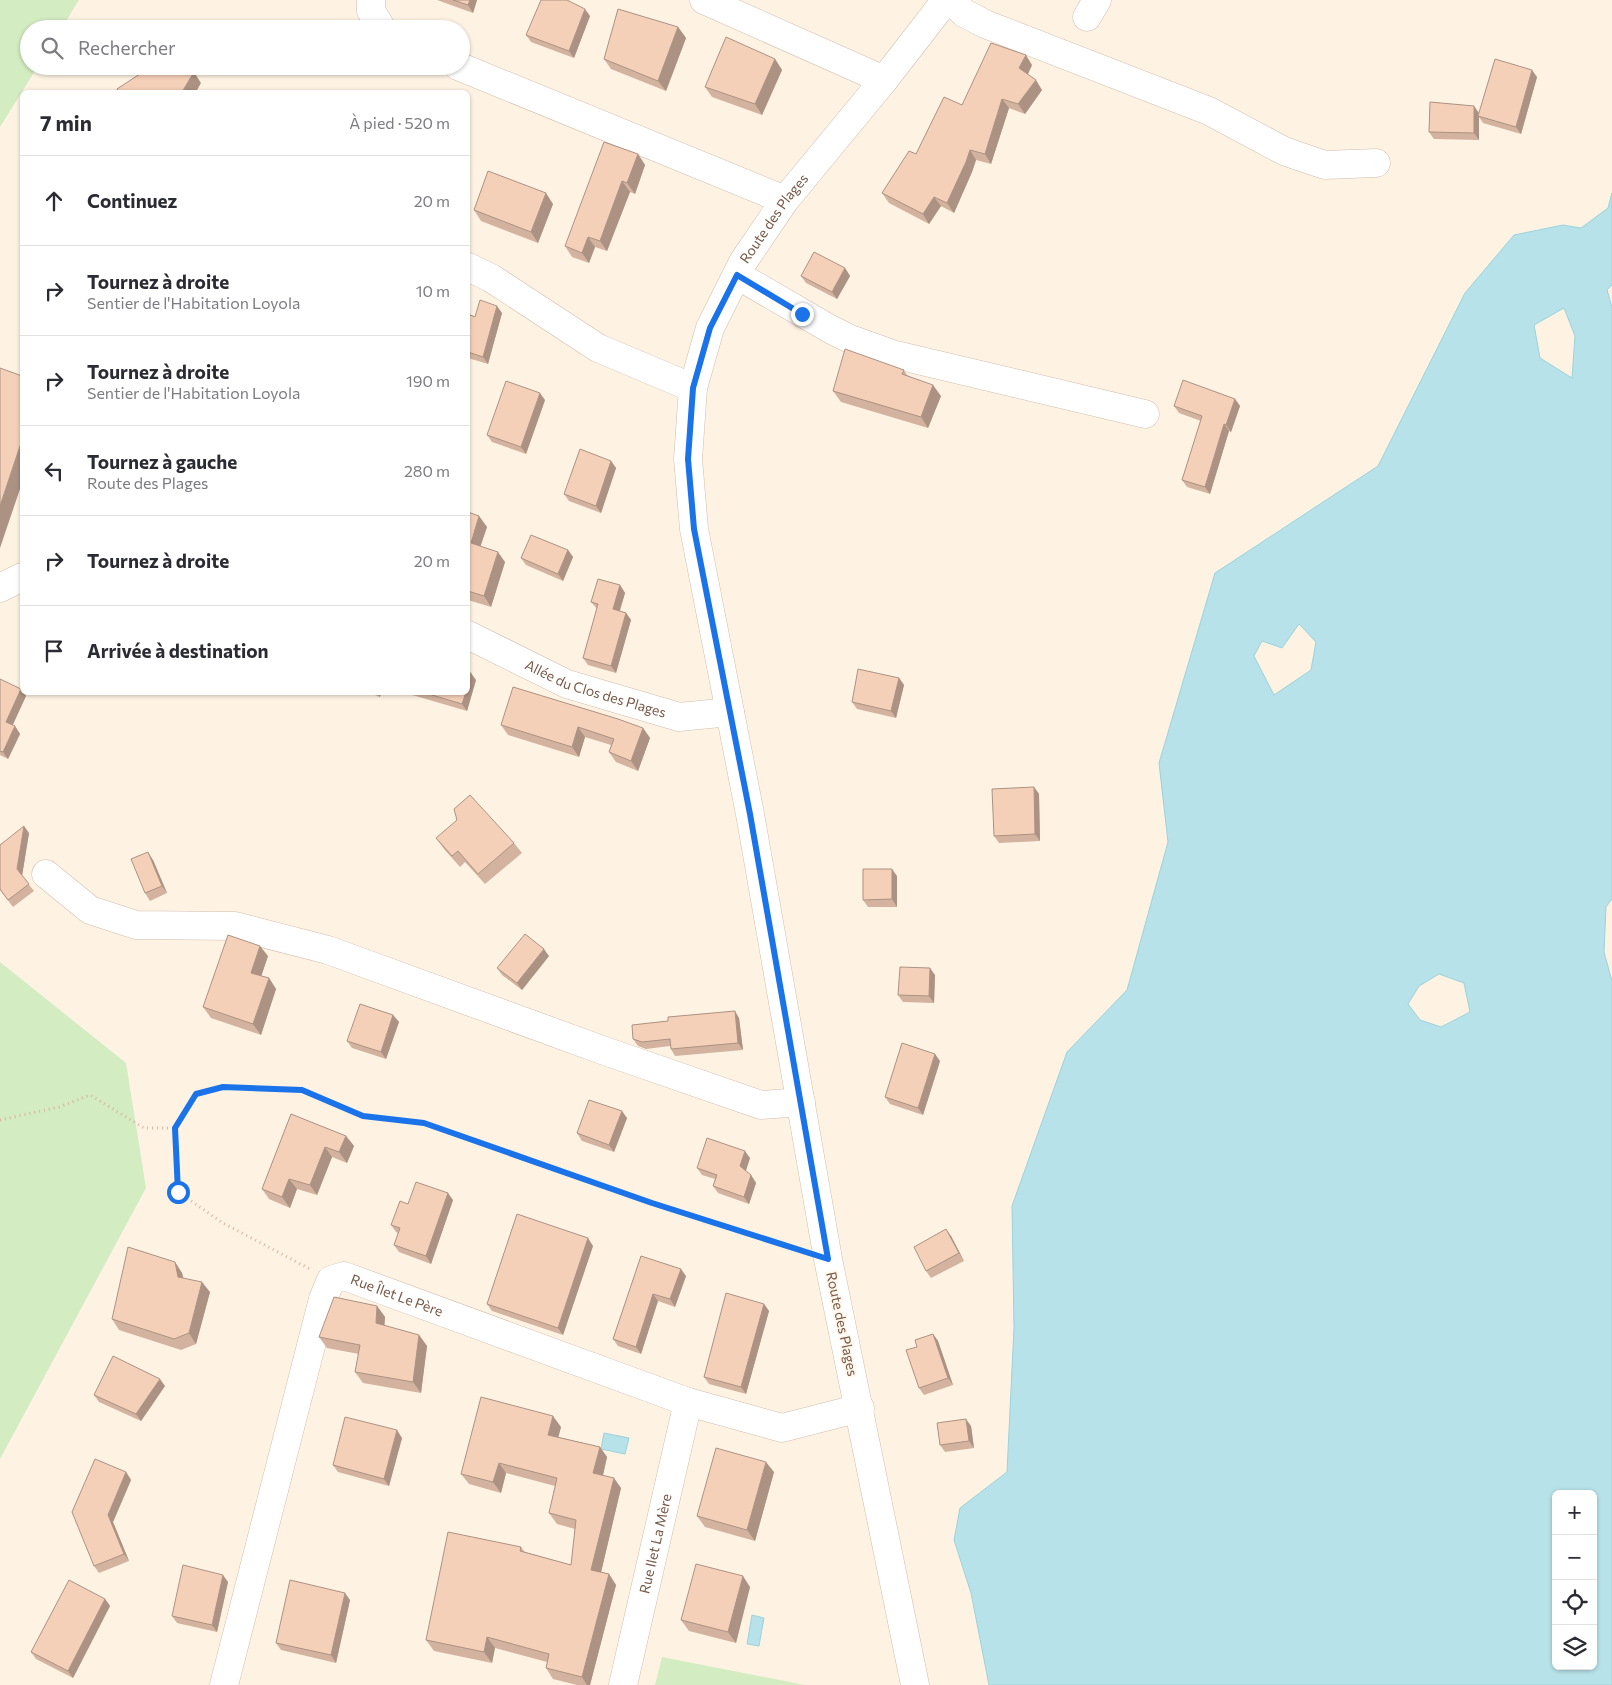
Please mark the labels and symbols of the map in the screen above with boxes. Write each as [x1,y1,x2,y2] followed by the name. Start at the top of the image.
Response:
[736,170,811,266] street label: Route des Plages
[791,303,814,326] route end
[522,656,668,721] street label: Allée du Clos des Plages
[167,1181,190,1204] route start
[348,1270,446,1320] street label: Rue Îlet Le Père
[823,1270,862,1378] street label: Route des Plages
[635,1492,675,1595] street label: Rue Ilet La Mère

